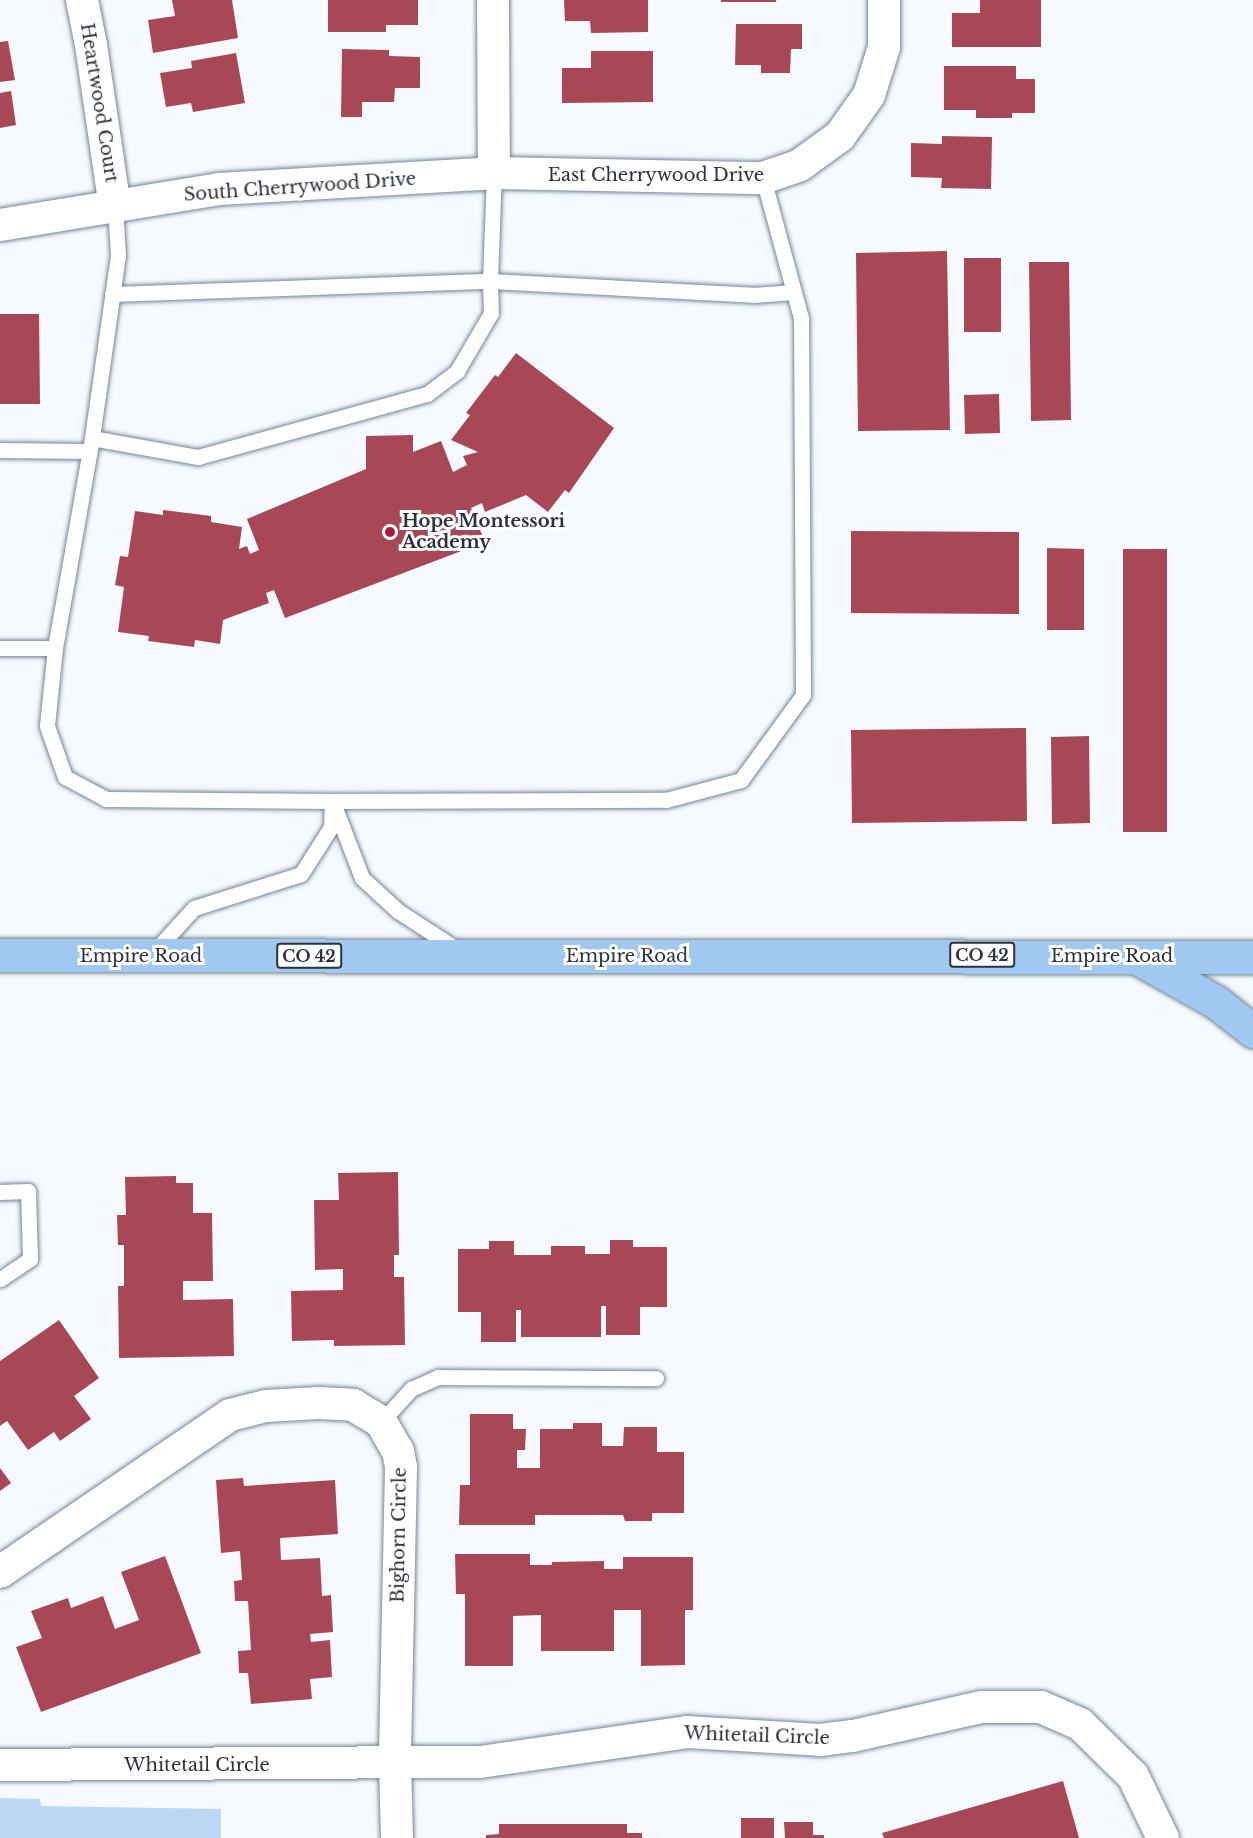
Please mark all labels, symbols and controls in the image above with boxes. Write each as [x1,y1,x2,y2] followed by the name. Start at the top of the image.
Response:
[76,22,122,184] street label: Heartwood Court
[548,164,764,186] street label: East Cherrywood Drive
[183,168,417,206] street label: South Cherrywood Drive
[402,511,565,554] place label: Hope Montessori Academy
[383,525,397,539] marker: Hope Montessori Academy
[949,942,1015,968] road number: CO 42
[276,943,342,969] road number: CO 42
[80,945,202,967] street label: Empire Road
[566,945,688,967] street label: Empire Road
[1051,945,1173,967] street label: Empire Road
[387,1467,411,1603] street label: Bighorn Circle
[684,1723,830,1749] street label: Whitetail Circle
[124,1754,270,1776] street label: Whitetail Circle

